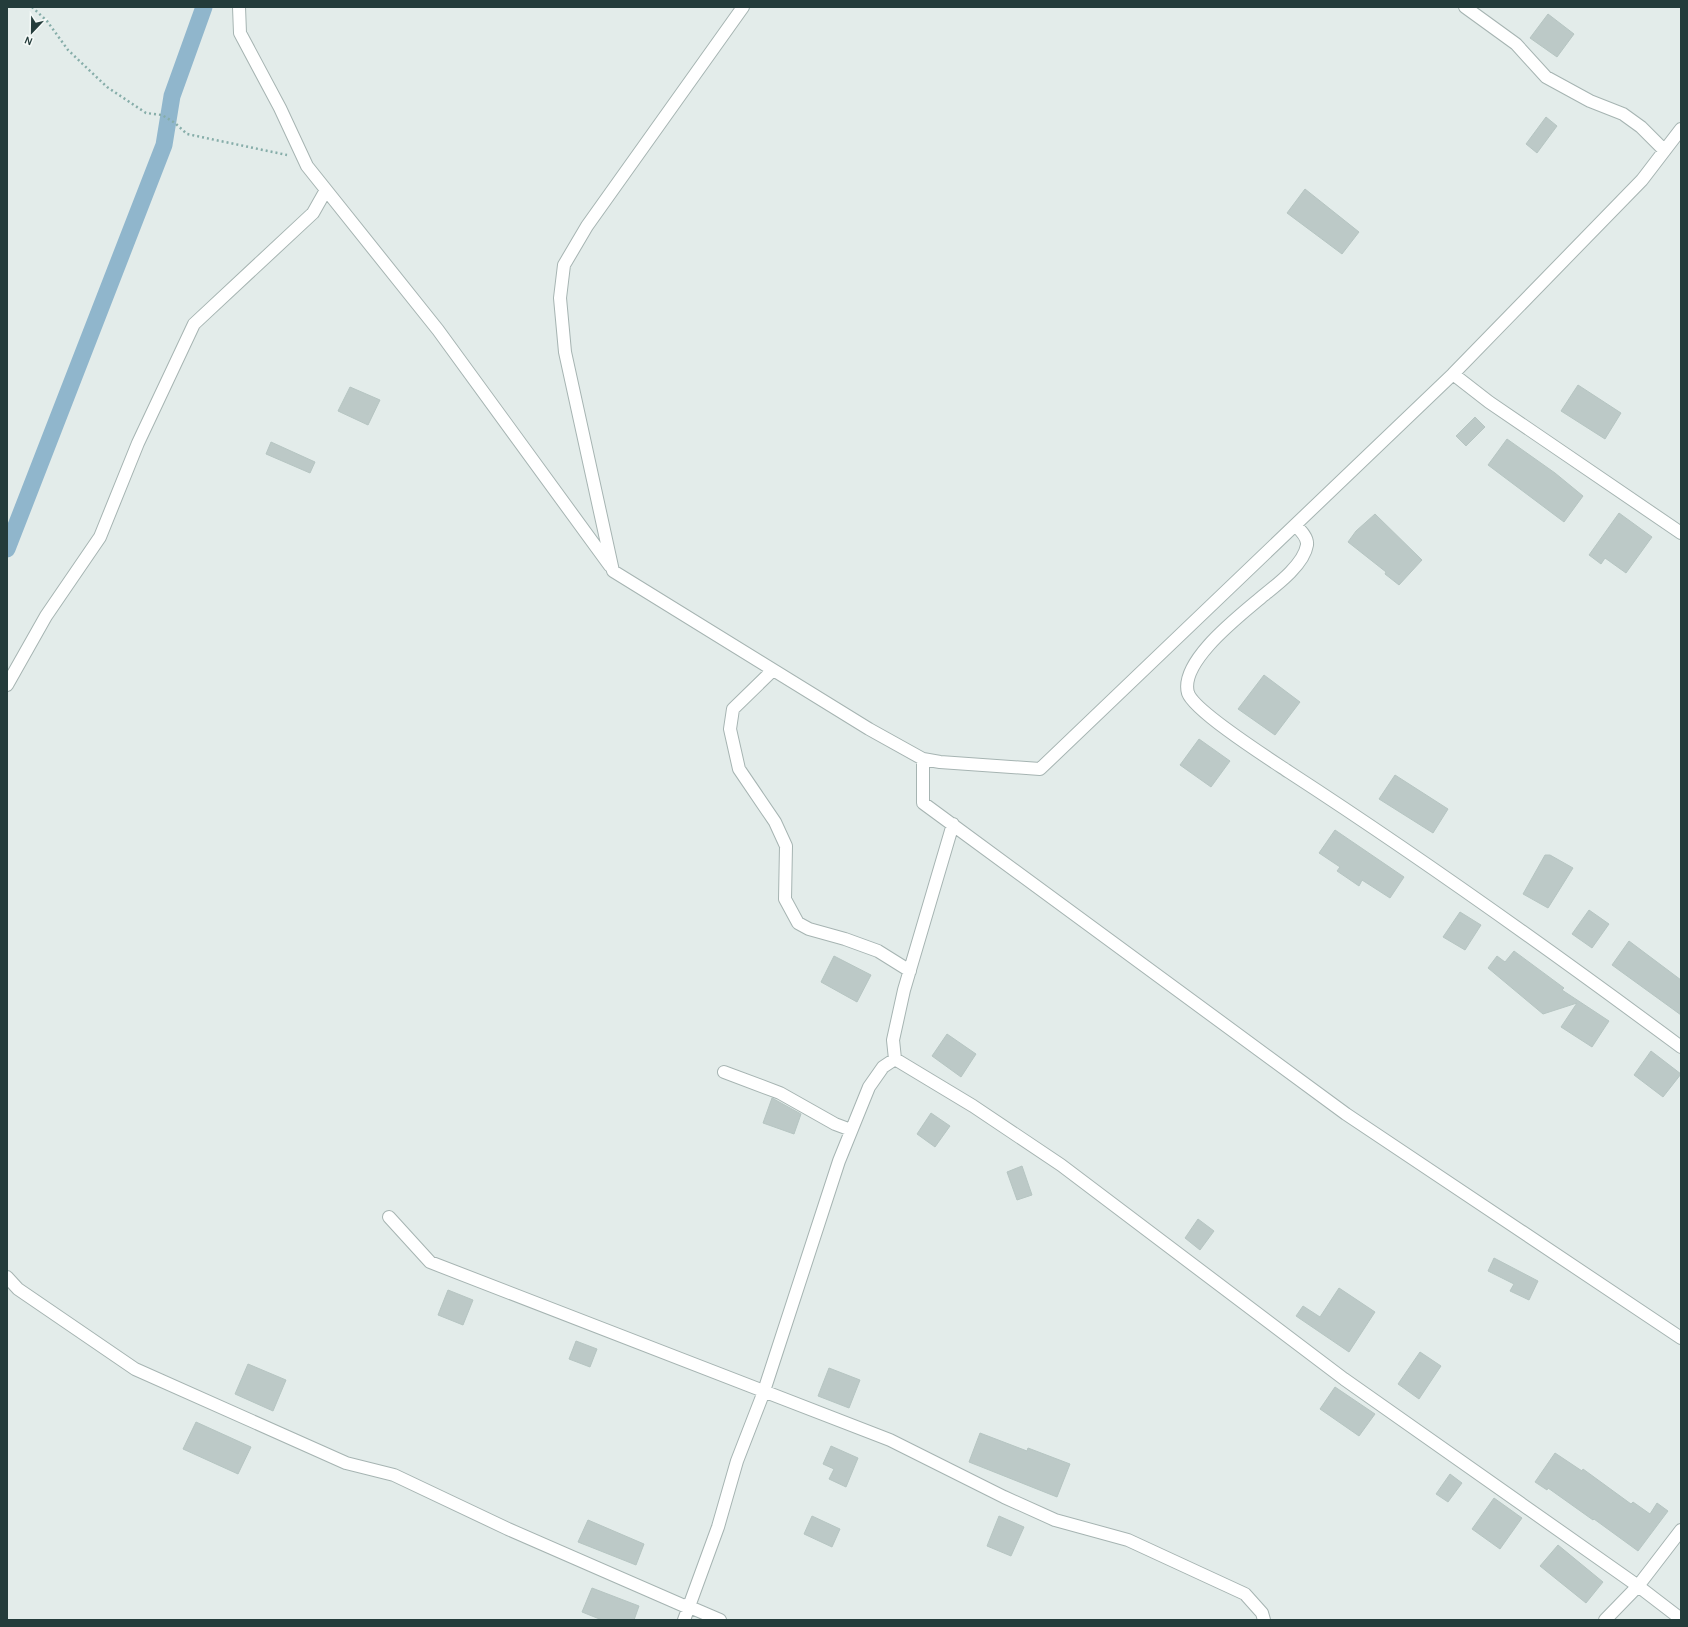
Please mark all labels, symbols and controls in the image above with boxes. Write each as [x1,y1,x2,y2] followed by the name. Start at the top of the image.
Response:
[12,12,52,52] north arrow
[22,33,35,48] text: N

